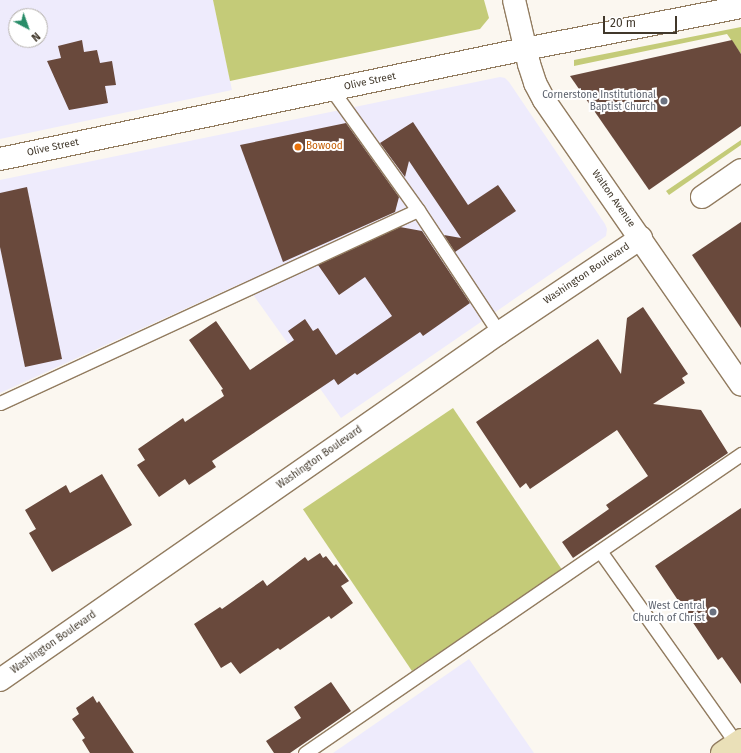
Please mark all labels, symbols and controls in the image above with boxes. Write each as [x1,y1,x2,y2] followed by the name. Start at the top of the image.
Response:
[8,8,48,48] north arrow
[605,8,679,34] scale bar
[610,16,636,30] text: 20 m
[29,29,43,44] text: N
[343,71,397,93] street label: Olive Street
[542,89,656,112] place label: Cornerstone Institutional Baptist Church
[659,96,669,106] marker: Cornerstone Institutional Baptist Church
[26,137,80,159] street label: Olive Street
[306,141,343,153] place label: Bowood
[293,142,303,152] marker: Bowood
[589,168,637,230] street label: Walton Avenue
[542,241,632,307] street label: Washington Boulevard
[275,424,365,492] street label: Washington Boulevard
[633,600,705,624] place label: West Central Church of Christ
[708,607,718,617] marker: West Central Church of Christ
[9,609,99,677] street label: Washington Boulevard

